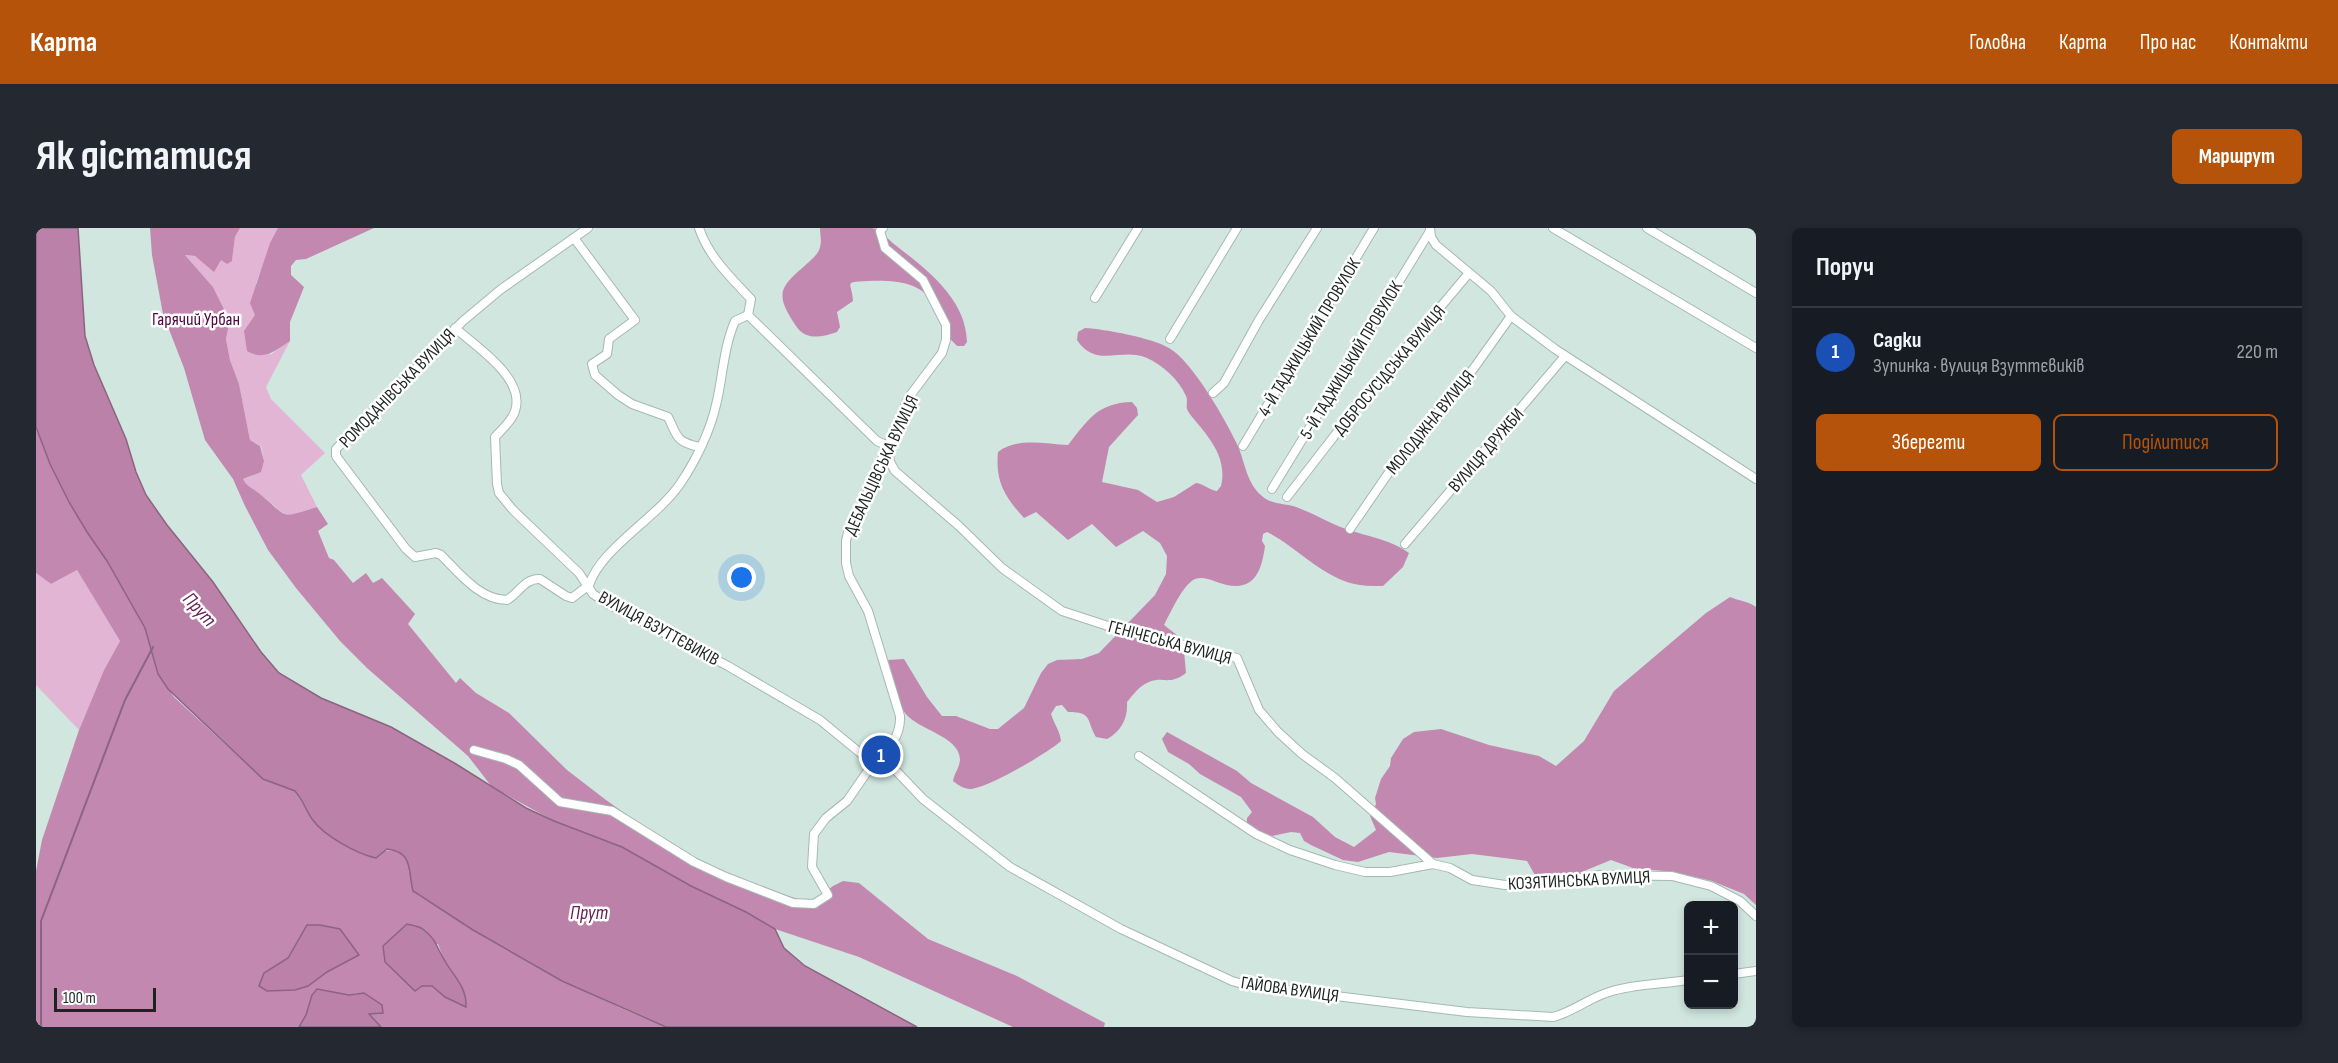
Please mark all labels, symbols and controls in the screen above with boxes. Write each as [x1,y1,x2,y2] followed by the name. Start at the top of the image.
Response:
[30,26,97,59] text: Карта
[1969,30,2026,55] text: Головна
[2059,30,2107,55] text: Карта
[2140,30,2196,55] text: Про нас
[2229,30,2308,55] text: Контакти
[2172,129,2302,184] button: Маршрут
[36,131,252,182] text: Як дістатися
[1816,252,1874,283] text: Поруч
[1254,253,1366,420] street label: 4-Й ТАДЖИЦЬКИЙ ПРОВУЛОК
[1296,277,1407,443] street label: 5-Й ТАДЖИЦЬКИЙ ПРОВУЛОК
[1329,301,1450,440] street label: ДОБРОСУСІДСЬКА ВУЛИЦЯ
[152,309,240,330] park label: Гарячий Урбан
[335,324,460,452] street label: РОМОДАНІВСЬКА ВУЛИЦЯ
[1873,327,1921,354] text: Садки
[1832,340,1839,364] text: 1
[2237,340,2278,364] text: 220 m
[1873,354,2085,378] text: Зупинка · вулиця Взуттєвиків
[1382,366,1479,479] street label: МОЛОДІЖНА ВУЛИЦЯ
[840,392,923,539] street label: ДЕБАЛЬЦІВСЬКА ВУЛИЦЯ
[1444,404,1528,497] street label: ВУЛИЦЯ ДРУЖБИ
[1816,414,2041,471] button: Зберегти
[2053,414,2278,471] button: Поділитися
[727,563,756,592] your location
[595,587,723,670] street label: ВУЛИЦЯ ВЗУТТЄВИКІВ
[178,588,221,632] water label: Прут
[1106,616,1234,669] street label: ГЕНІЧЕСЬКА ВУЛИЦЯ
[862,732,900,778] pin: 1
[1507,866,1651,895] street label: КОЗЯТИНСЬКА ВУЛИЦЯ
[570,901,608,925] water label: Прут
[1684,901,1738,1009] map controls
[1684,901,1738,955] button: +
[1684,955,1738,1009] button: −
[1240,972,1340,1007] street label: ГАЙОВА ВУЛИЦЯ
[54,985,156,1012] scale bar
[63,989,96,1008] text: 100 m

